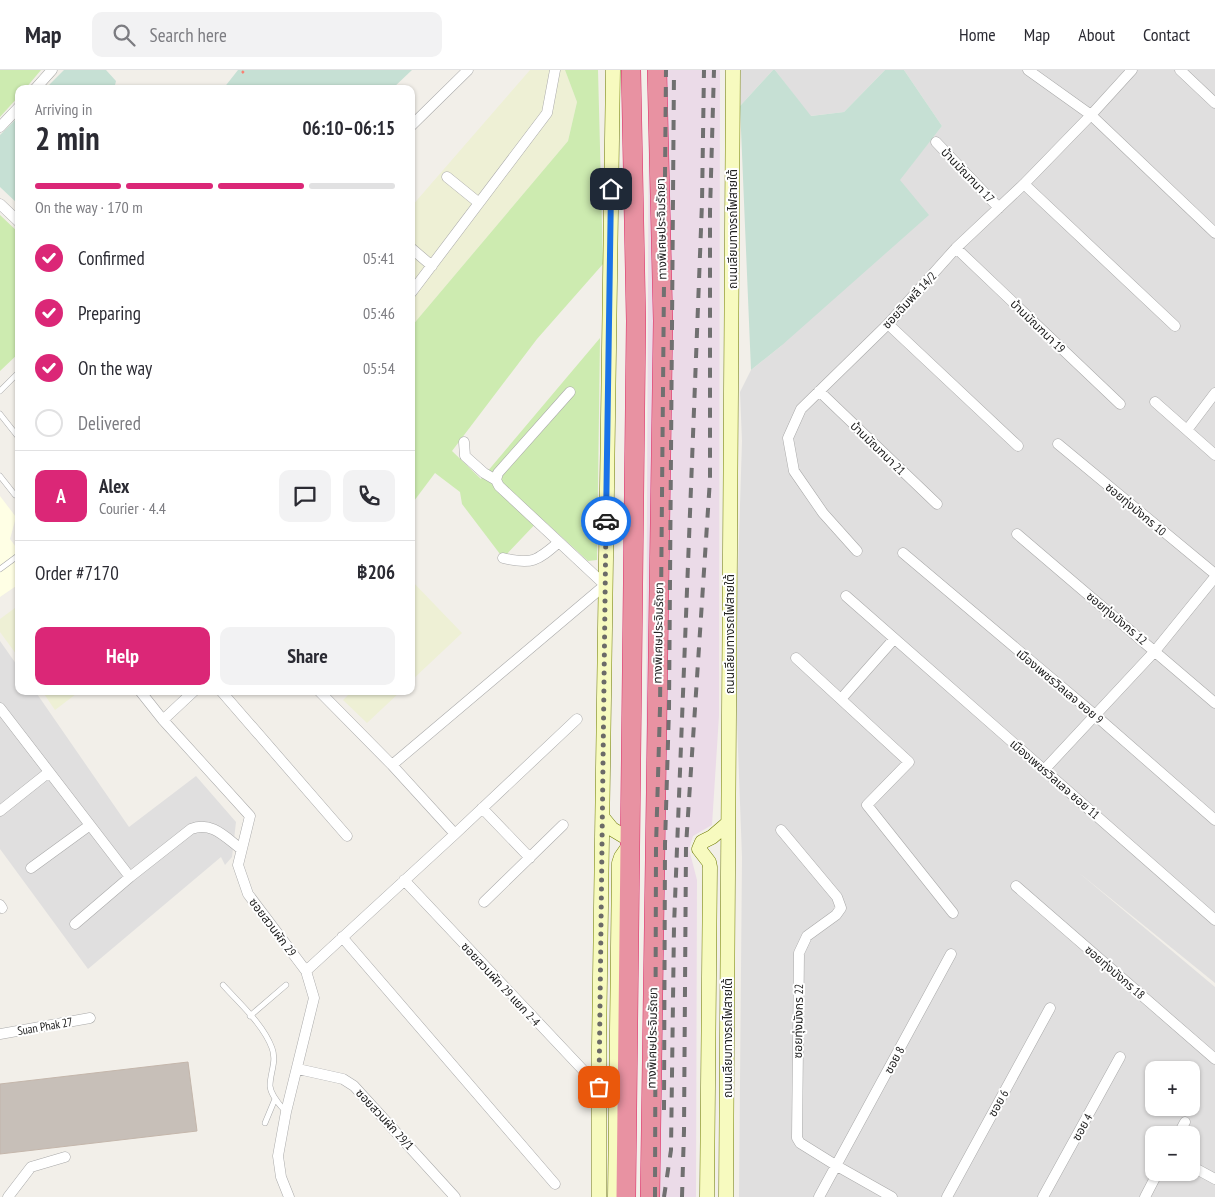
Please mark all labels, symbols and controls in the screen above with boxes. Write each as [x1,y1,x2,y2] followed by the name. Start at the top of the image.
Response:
[92,12,442,57] search box
[25,19,62,50] text: Map
[110,21,138,49] icon: search
[150,23,227,47] text: Search here
[959,23,996,46] text: Home
[1024,23,1050,46] text: Map
[1078,23,1115,46] text: About
[1143,23,1190,46] text: Contact
[35,99,92,119] text: Arriving in
[302,116,395,140] text: 06:10–06:15
[35,117,100,159] text: 2 min
[938,144,998,206] street label: บ้านมัณฑนา 17
[590,168,632,210] pin
[725,169,740,289] street label: ถนนเลียบทางรถไฟสายใต้
[597,175,625,203] icon: home
[653,178,669,280] street label: ทางพิเศษประจิมรัถยา
[35,197,143,217] text: On the way · 170 m
[35,244,63,272] icon: check
[78,246,145,270] text: Confirmed
[363,248,395,268] text: 05:41
[879,268,939,332] street label: ซอยฉิมพลี 14/2
[1007,296,1069,356] street label: บ้านมัณฑนา 19
[35,299,63,327] icon: check
[78,301,141,325] text: Preparing
[363,303,395,323] text: 05:46
[35,354,63,382] icon: check
[78,356,152,380] text: On the way
[363,358,395,378] text: 05:54
[78,411,141,435] text: Delivered
[847,418,909,478] street label: บ้านมัณฑนา 21
[279,470,331,522] button: chat
[343,470,395,522] button: phone
[99,474,129,498] text: Alex
[1103,479,1169,539] street label: ซอยทุ่งมังกร 10
[56,484,66,508] text: A
[581,496,631,546] courier
[99,498,166,518] text: Courier · 4.4
[592,507,620,535] icon: car
[357,560,395,584] text: ฿206
[35,561,119,585] text: Order #7170
[722,574,737,694] street label: ถนนเลียบทางรถไฟสายใต้
[650,582,666,684] street label: ทางพิเศษประจิมรัถยา
[1084,588,1150,648] street label: ซอยทุ่งมังกร 12
[35,627,210,685] button: Help
[220,627,395,685] button: Share
[1013,645,1107,727] street label: เมืองเพชรวิลเลจ ซอย 9
[1007,736,1103,822] street label: เมืองเพชรวิลเลจ ซอย 11
[246,895,300,959] street label: ซอยสวนผัก 29
[458,939,544,1030] street label: ซอยสวนผัก 29 แยก 2-4
[1082,942,1148,1002] street label: ซอยทุ่งมังกร 18
[720,978,735,1098] street label: ถนนเลียบทางรถไฟสายใต้
[790,984,806,1058] street label: ซอยทุ่งมังกร 22
[644,987,660,1089] street label: ทางพิเศษประจิมรัถยา
[16,1014,74,1038] street label: Suan Phak 27
[881,1044,907,1076] street label: ซอย 8
[1145,1061,1200,1181] map controls
[1145,1061,1200,1116] button: +
[578,1066,620,1108] pin
[585,1073,613,1101] icon: bag
[353,1085,417,1153] street label: ซอยสวนผัก 29/1
[984,1087,1012,1119] street label: ซอย 6
[1068,1110,1096,1143] street label: ซอย 4
[1145,1126,1200,1181] button: −

